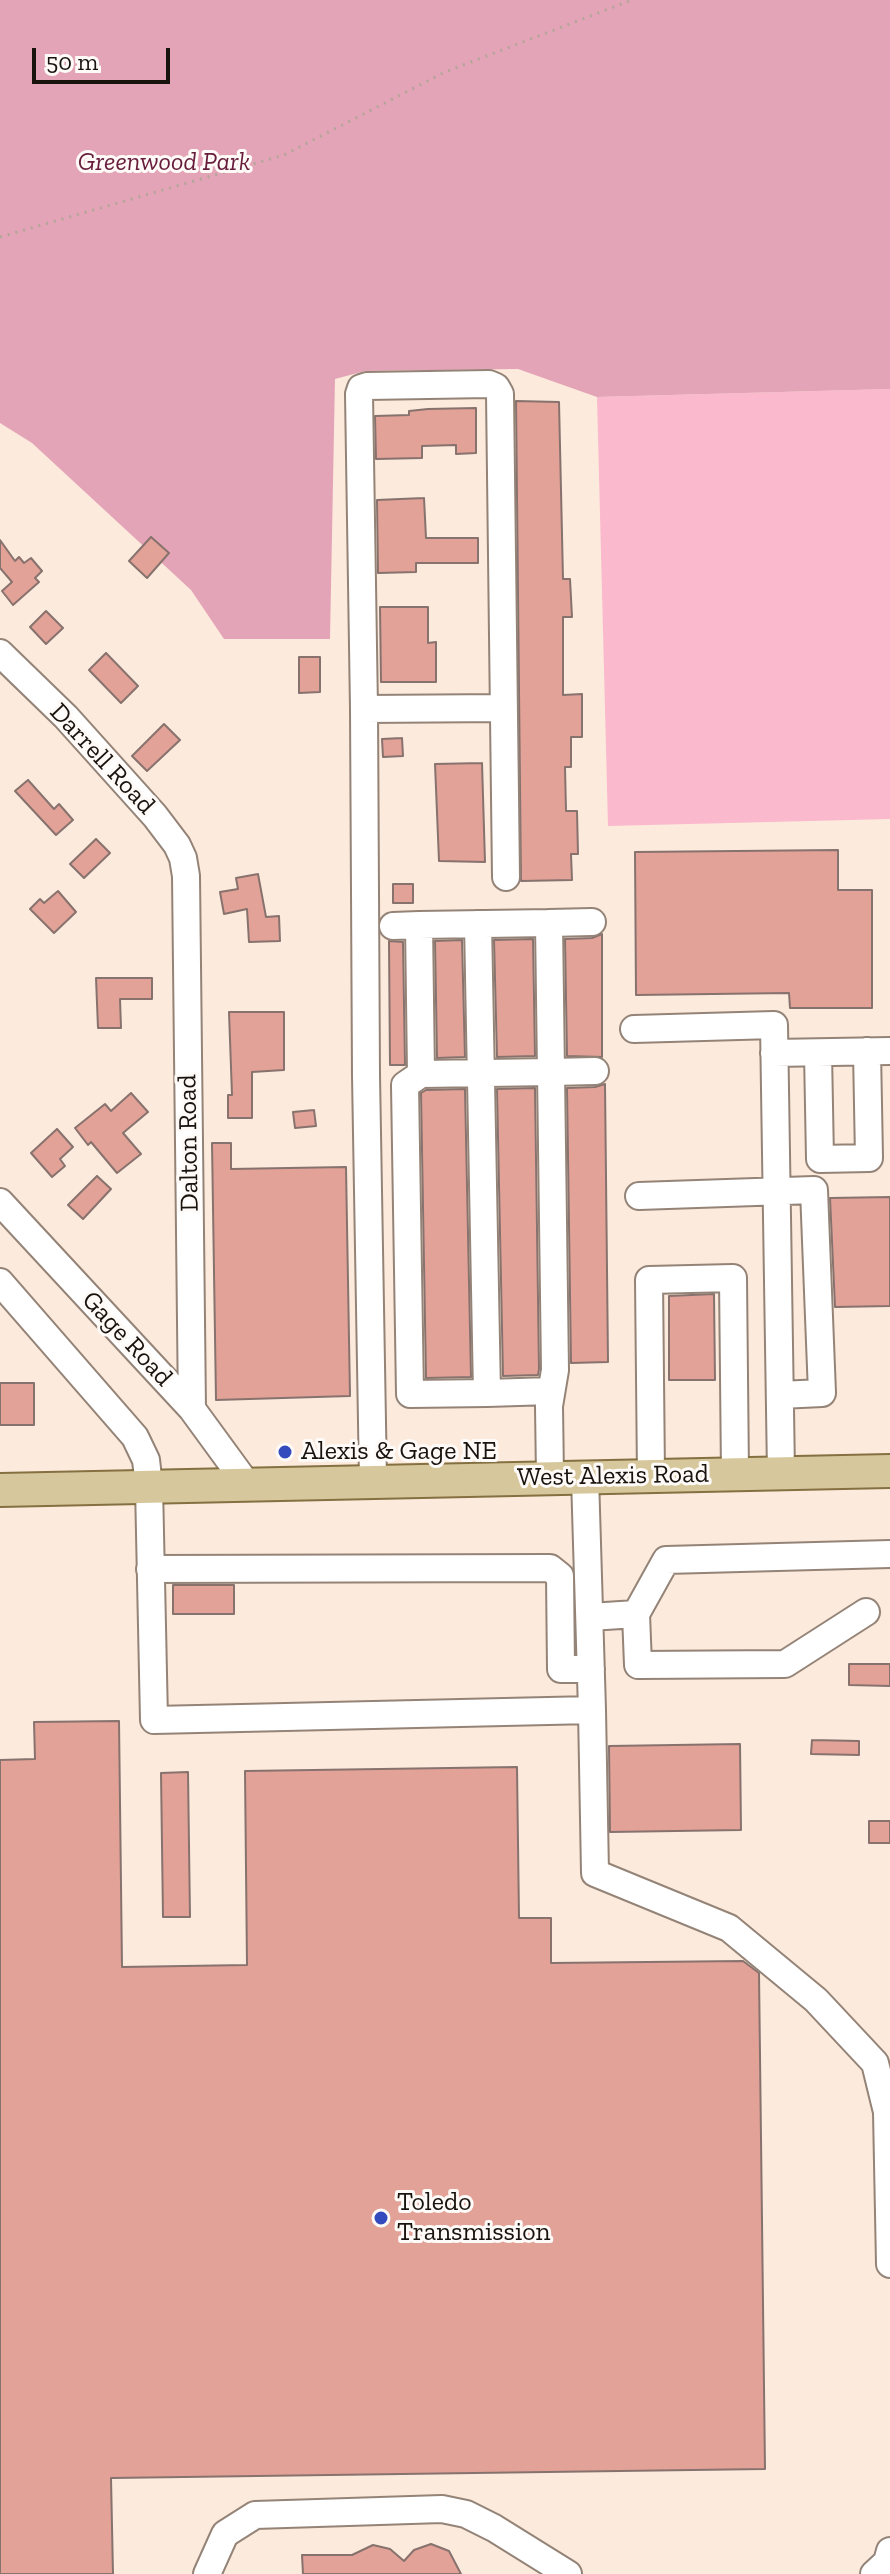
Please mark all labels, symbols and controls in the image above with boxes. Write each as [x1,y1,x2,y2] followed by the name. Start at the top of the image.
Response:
[36,32,174,82] scale bar
[46,47,98,76] text: 50 m
[78,147,250,179] park label: Greenwood Park
[43,697,161,821] street label: Darrell Road
[172,1074,206,1212] street label: Dalton Road
[75,1285,179,1393] street label: Gage Road
[301,1436,497,1468] place label: Alexis & Gage NE
[276,1443,294,1461] marker: Alexis & Gage NE
[517,1459,709,1493] street label: West Alexis Road
[397,2187,551,2248] place label: Toledo Transmission
[372,2209,390,2227] marker: Toledo Transmission

